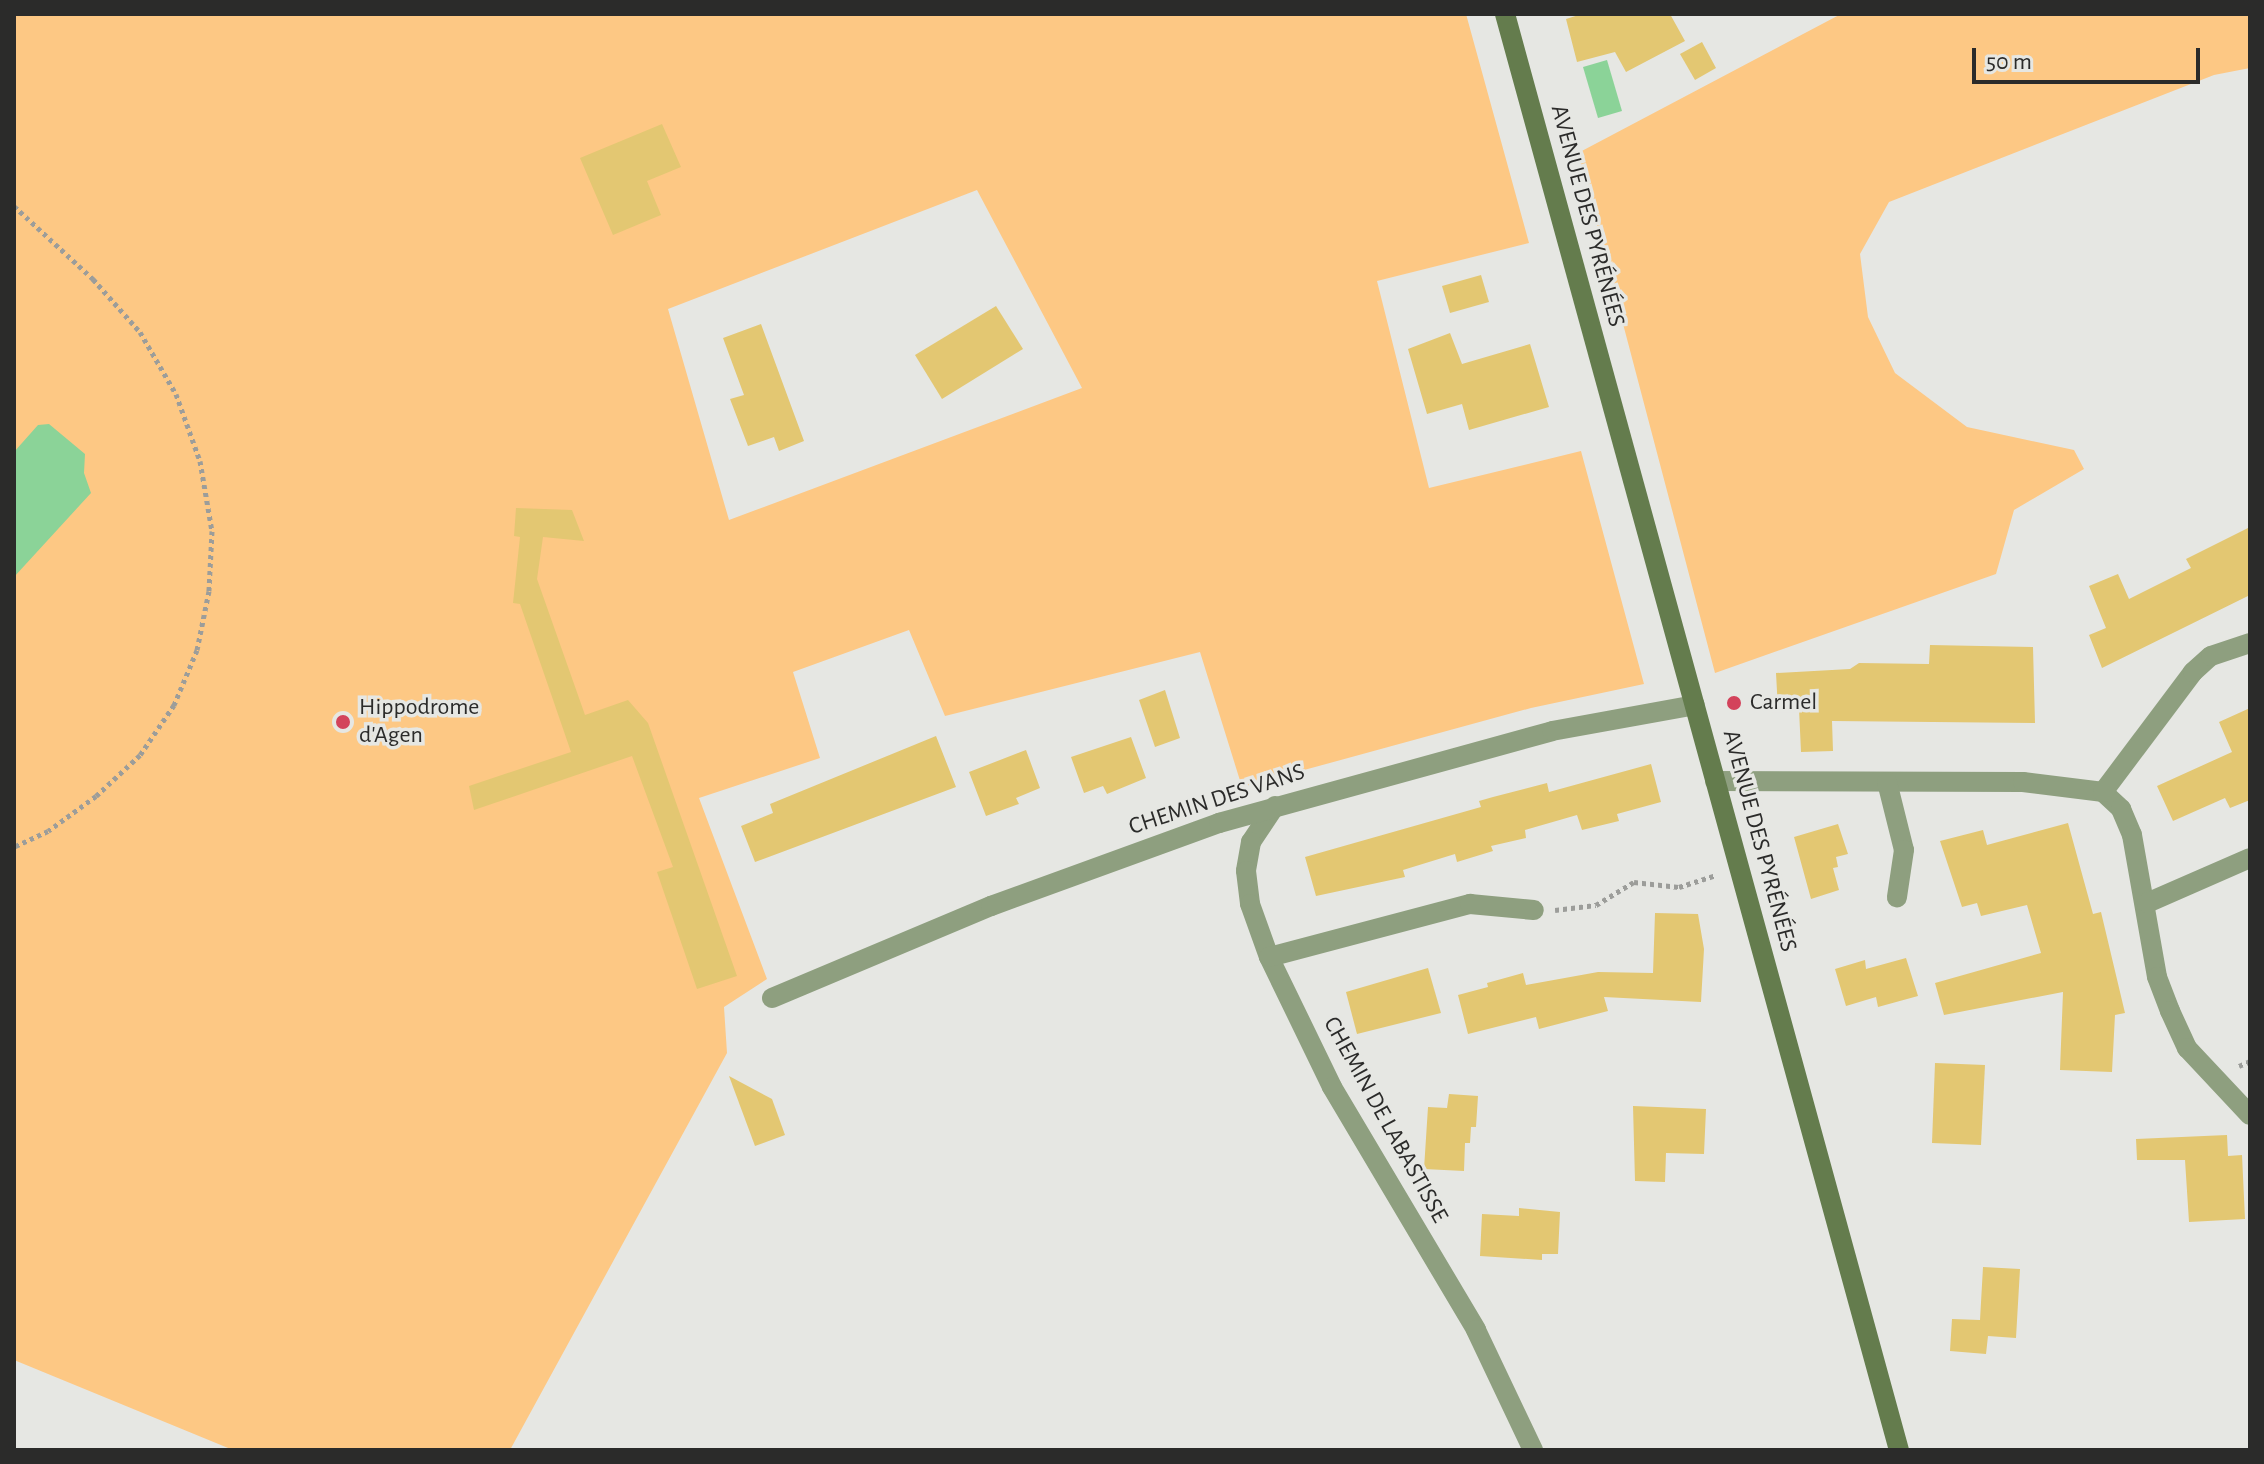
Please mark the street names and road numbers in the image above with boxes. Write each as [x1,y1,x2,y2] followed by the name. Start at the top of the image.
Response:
[1544,102,1630,330] street label: AVENUE DES PYRÉNÉES
[1716,727,1802,955] street label: AVENUE DES PYRÉNÉES
[1125,758,1309,842] street label: CHEMIN DES VANS
[1316,1012,1454,1228] street label: CHEMIN DE LABASTISSE

